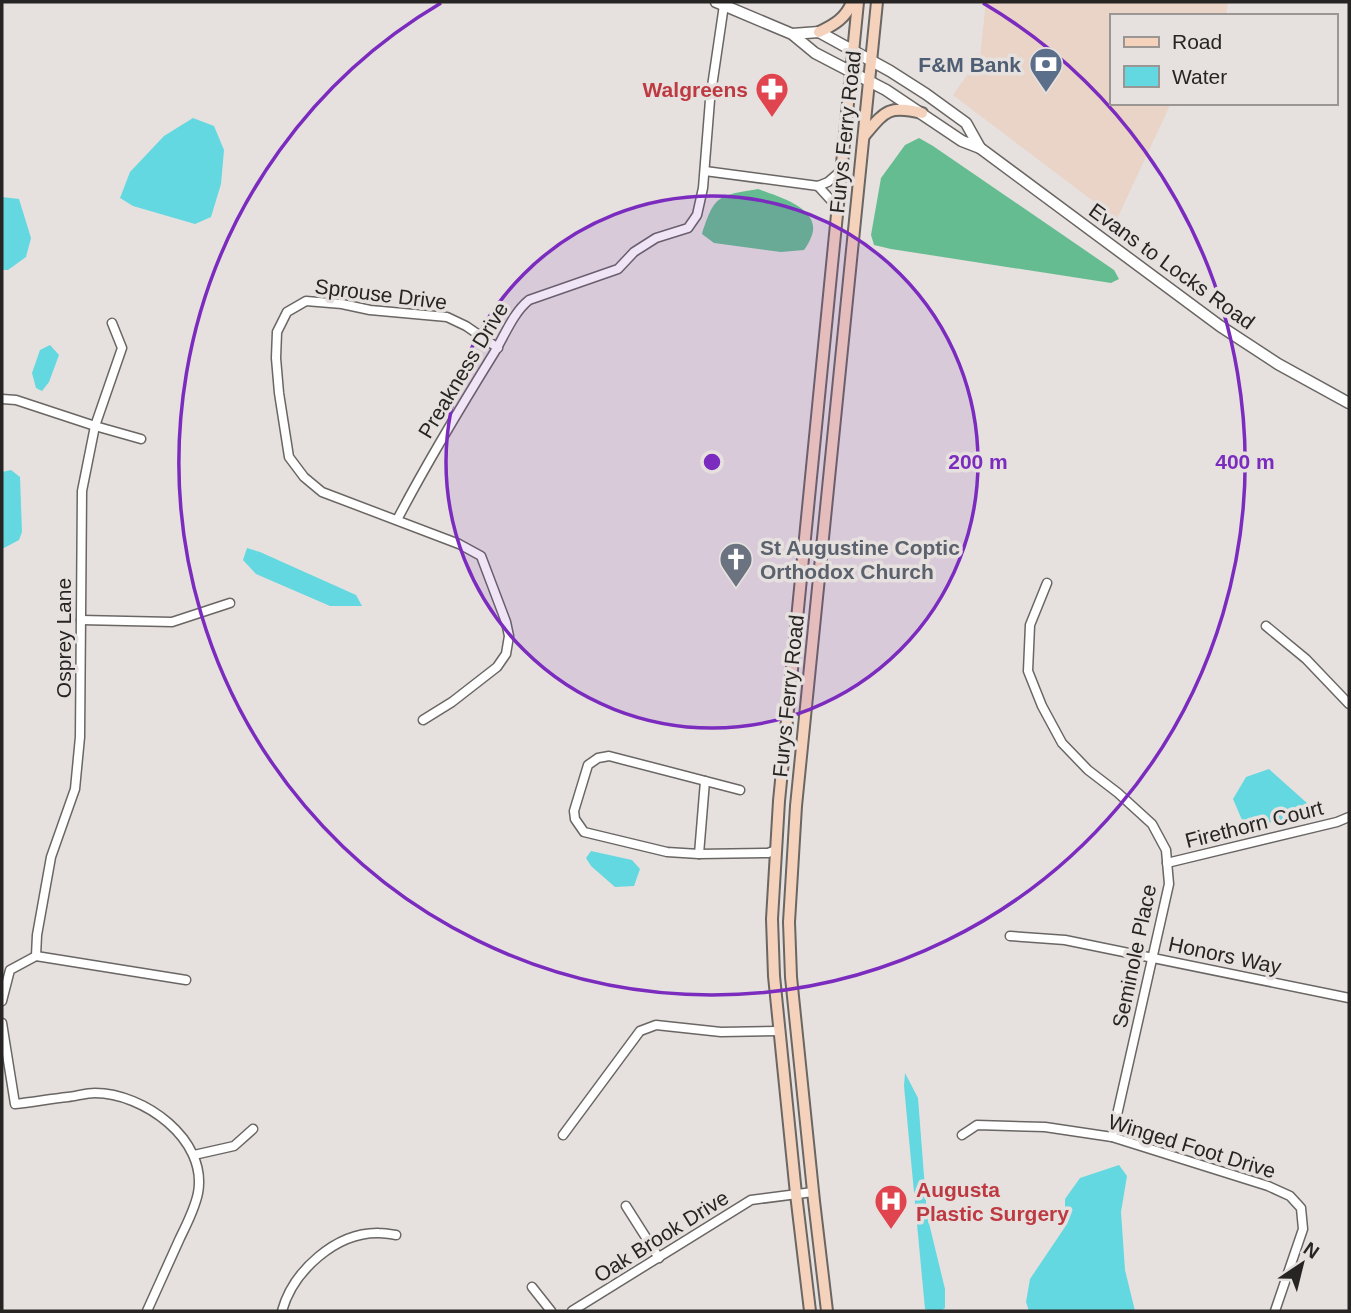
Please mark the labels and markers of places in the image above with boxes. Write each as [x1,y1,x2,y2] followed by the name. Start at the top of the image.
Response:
[1027,45,1065,94] bank icon: F&M Bank
[918,53,1021,76] place label: F&M Bank
[753,70,791,119] pharmacy icon: Walgreens
[643,78,748,101] place label: Walgreens
[700,450,724,474] centre of rings
[760,536,960,583] place label: St Augustine Coptic Orthodox Church
[717,540,755,589] church icon: St Augustine Coptic Orthodox Church
[916,1178,1069,1225] place label: Augusta Plastic Surgery
[872,1182,910,1231] hospital icon: Augusta Plastic Surgery

